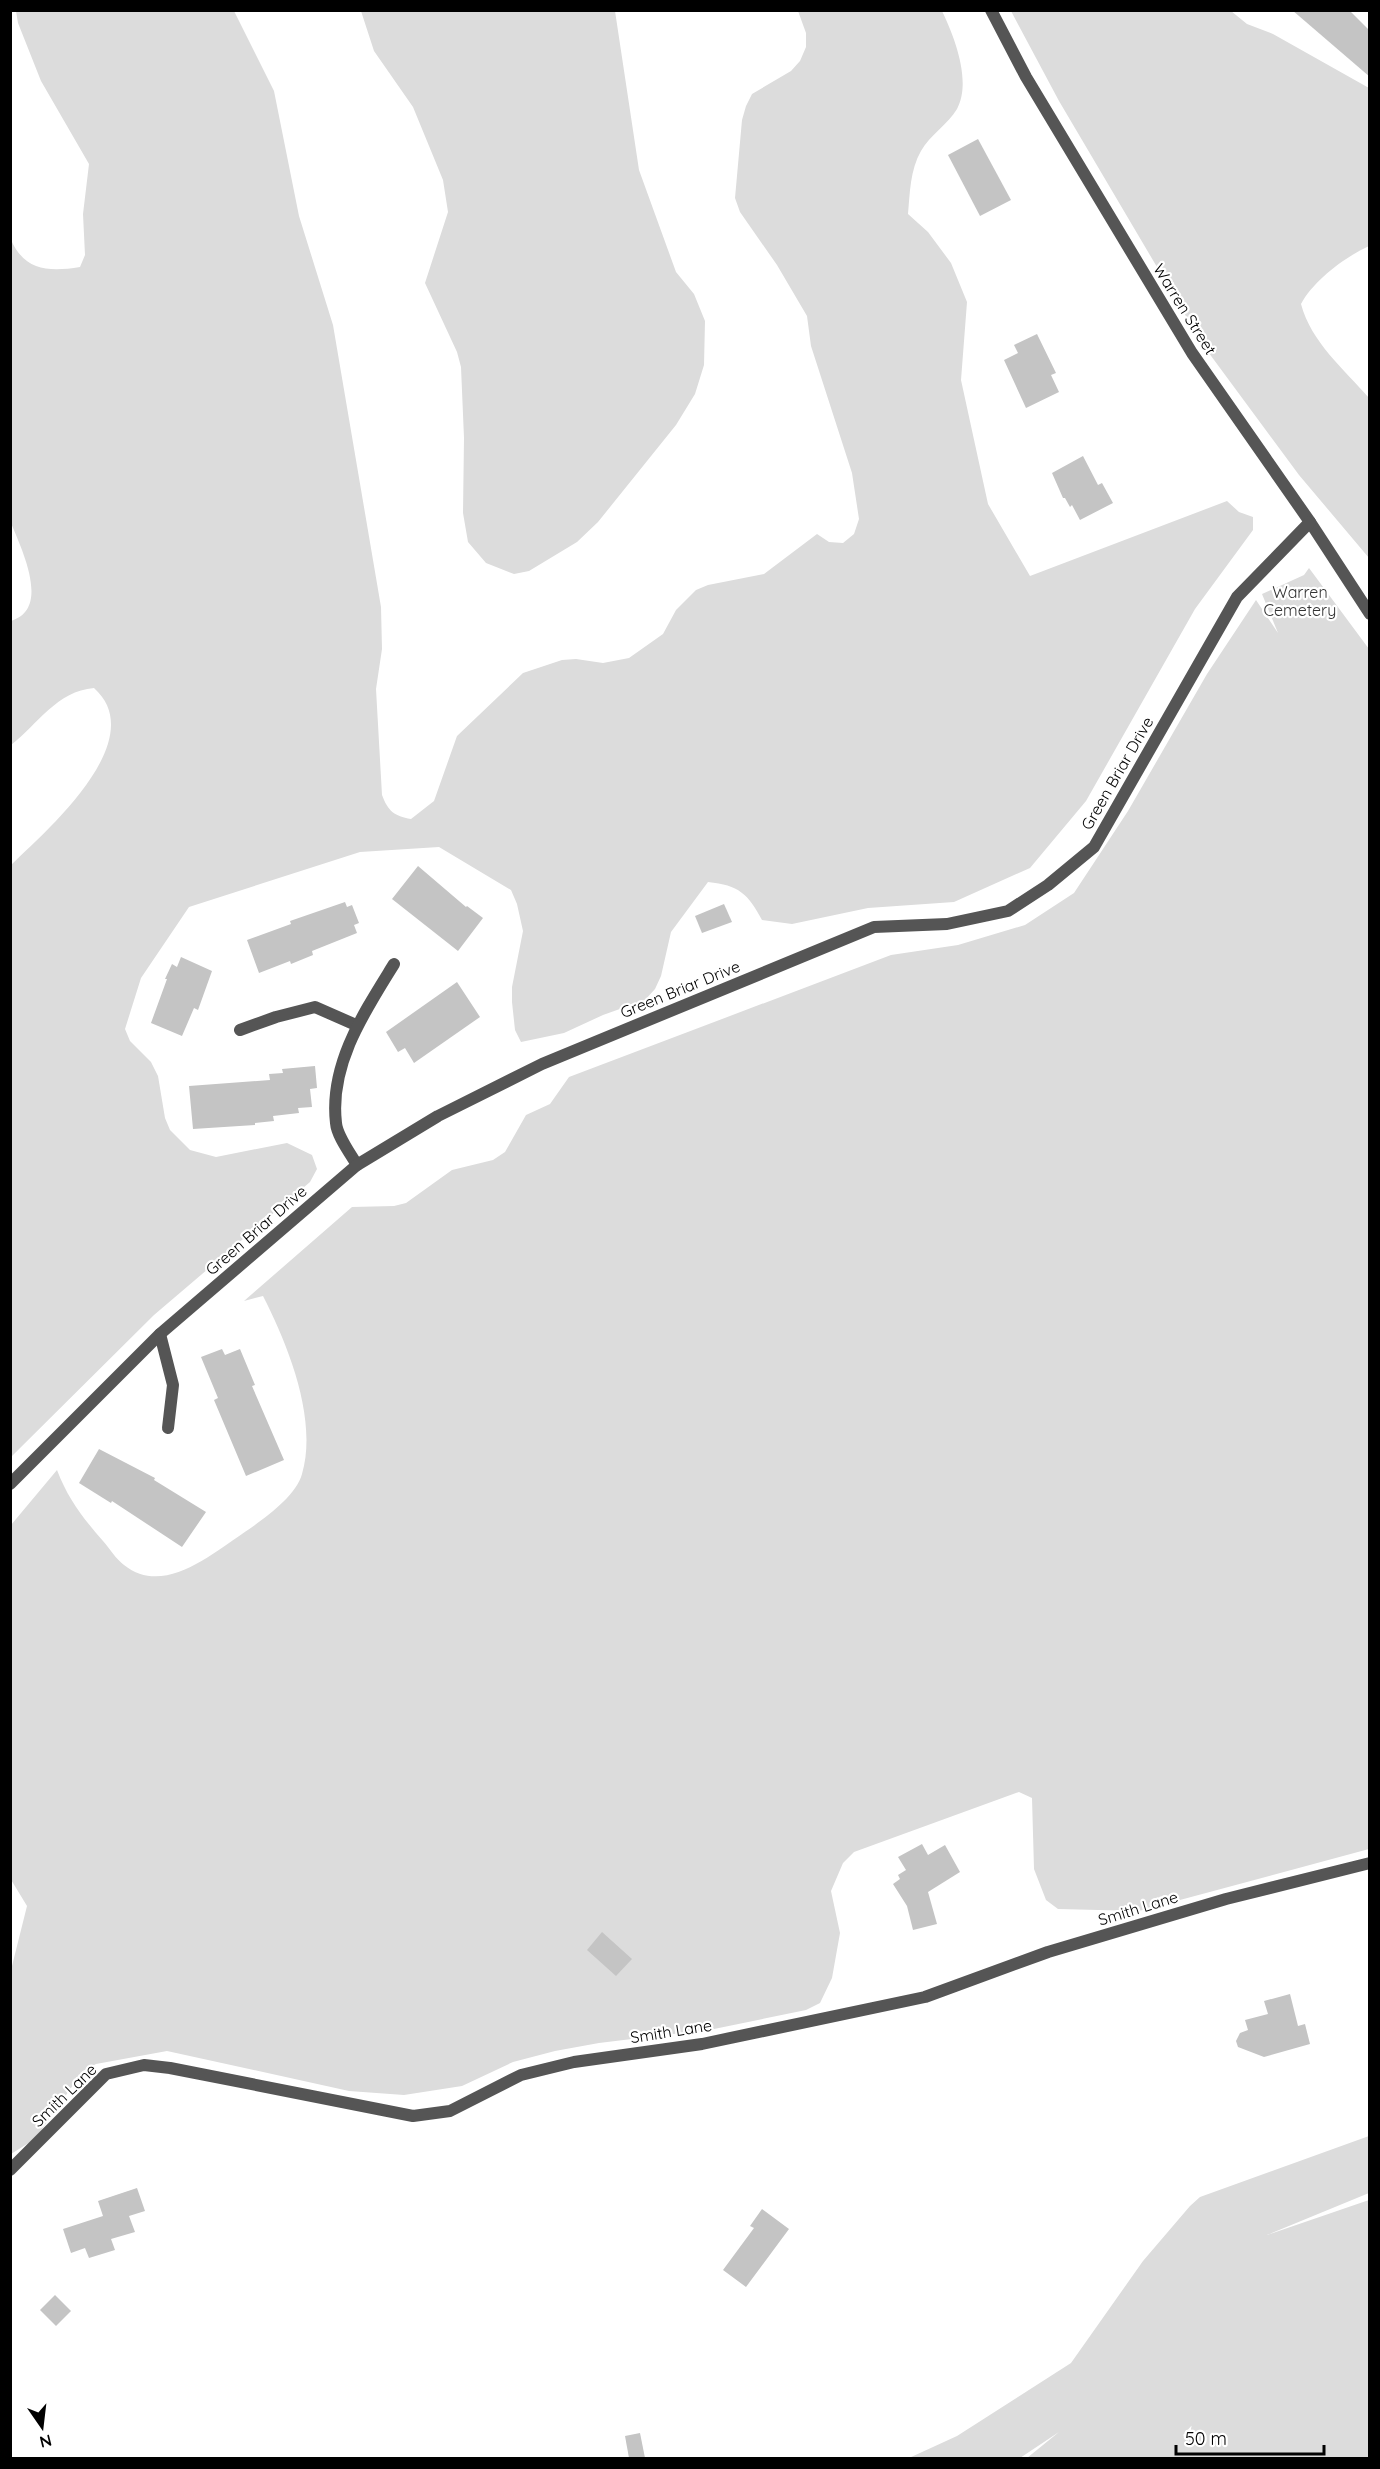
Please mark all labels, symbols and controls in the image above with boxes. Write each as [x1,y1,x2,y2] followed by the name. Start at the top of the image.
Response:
[1149,260,1221,358] street label: Warren Street
[1264,582,1336,620] park label: Warren Cemetery
[1076,713,1158,833] street label: Green Briar Drive
[617,956,743,1022] street label: Green Briar Drive
[201,1181,311,1279] street label: Green Briar Drive
[1096,1886,1180,1930] street label: Smith Lane
[629,2015,713,2047] street label: Smith Lane
[27,2059,101,2131] street label: Smith Lane
[12,2397,72,2457] north arrow
[1176,2418,1324,2456] scale bar
[1185,2427,1227,2450] text: 50 m
[38,2430,54,2453] text: N

